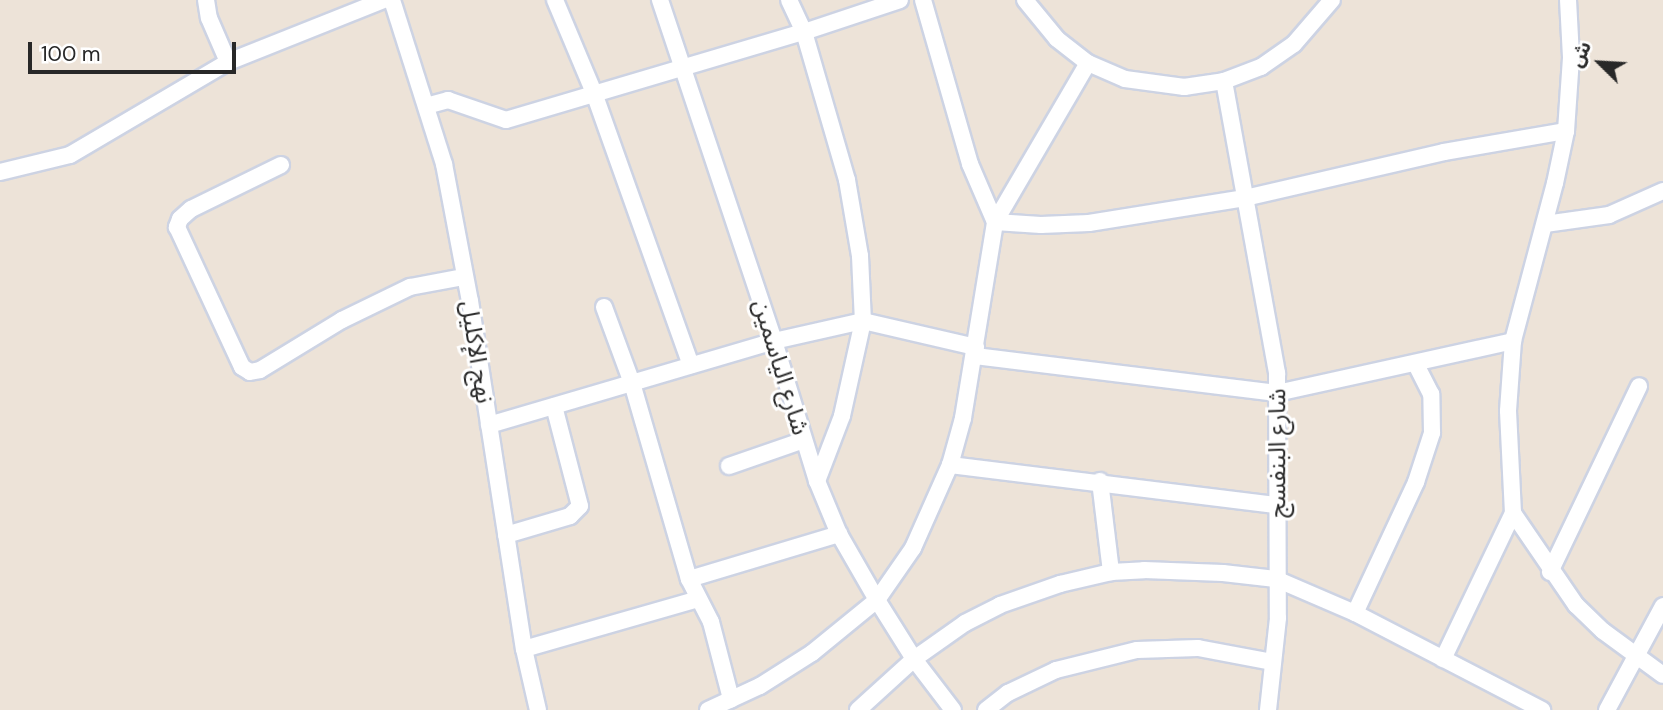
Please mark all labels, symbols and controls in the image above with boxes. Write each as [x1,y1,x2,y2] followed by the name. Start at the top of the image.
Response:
[32,28,240,72] scale bar
[1565,28,1635,98] north arrow
[1564,37,1597,71] text: ش
[41,40,101,68] text: 100 m
[747,296,815,438] street label: شارع الياسمين
[455,298,499,406] street label: نهج الإكليل
[1263,388,1291,518] street label: شارع البنفسج

